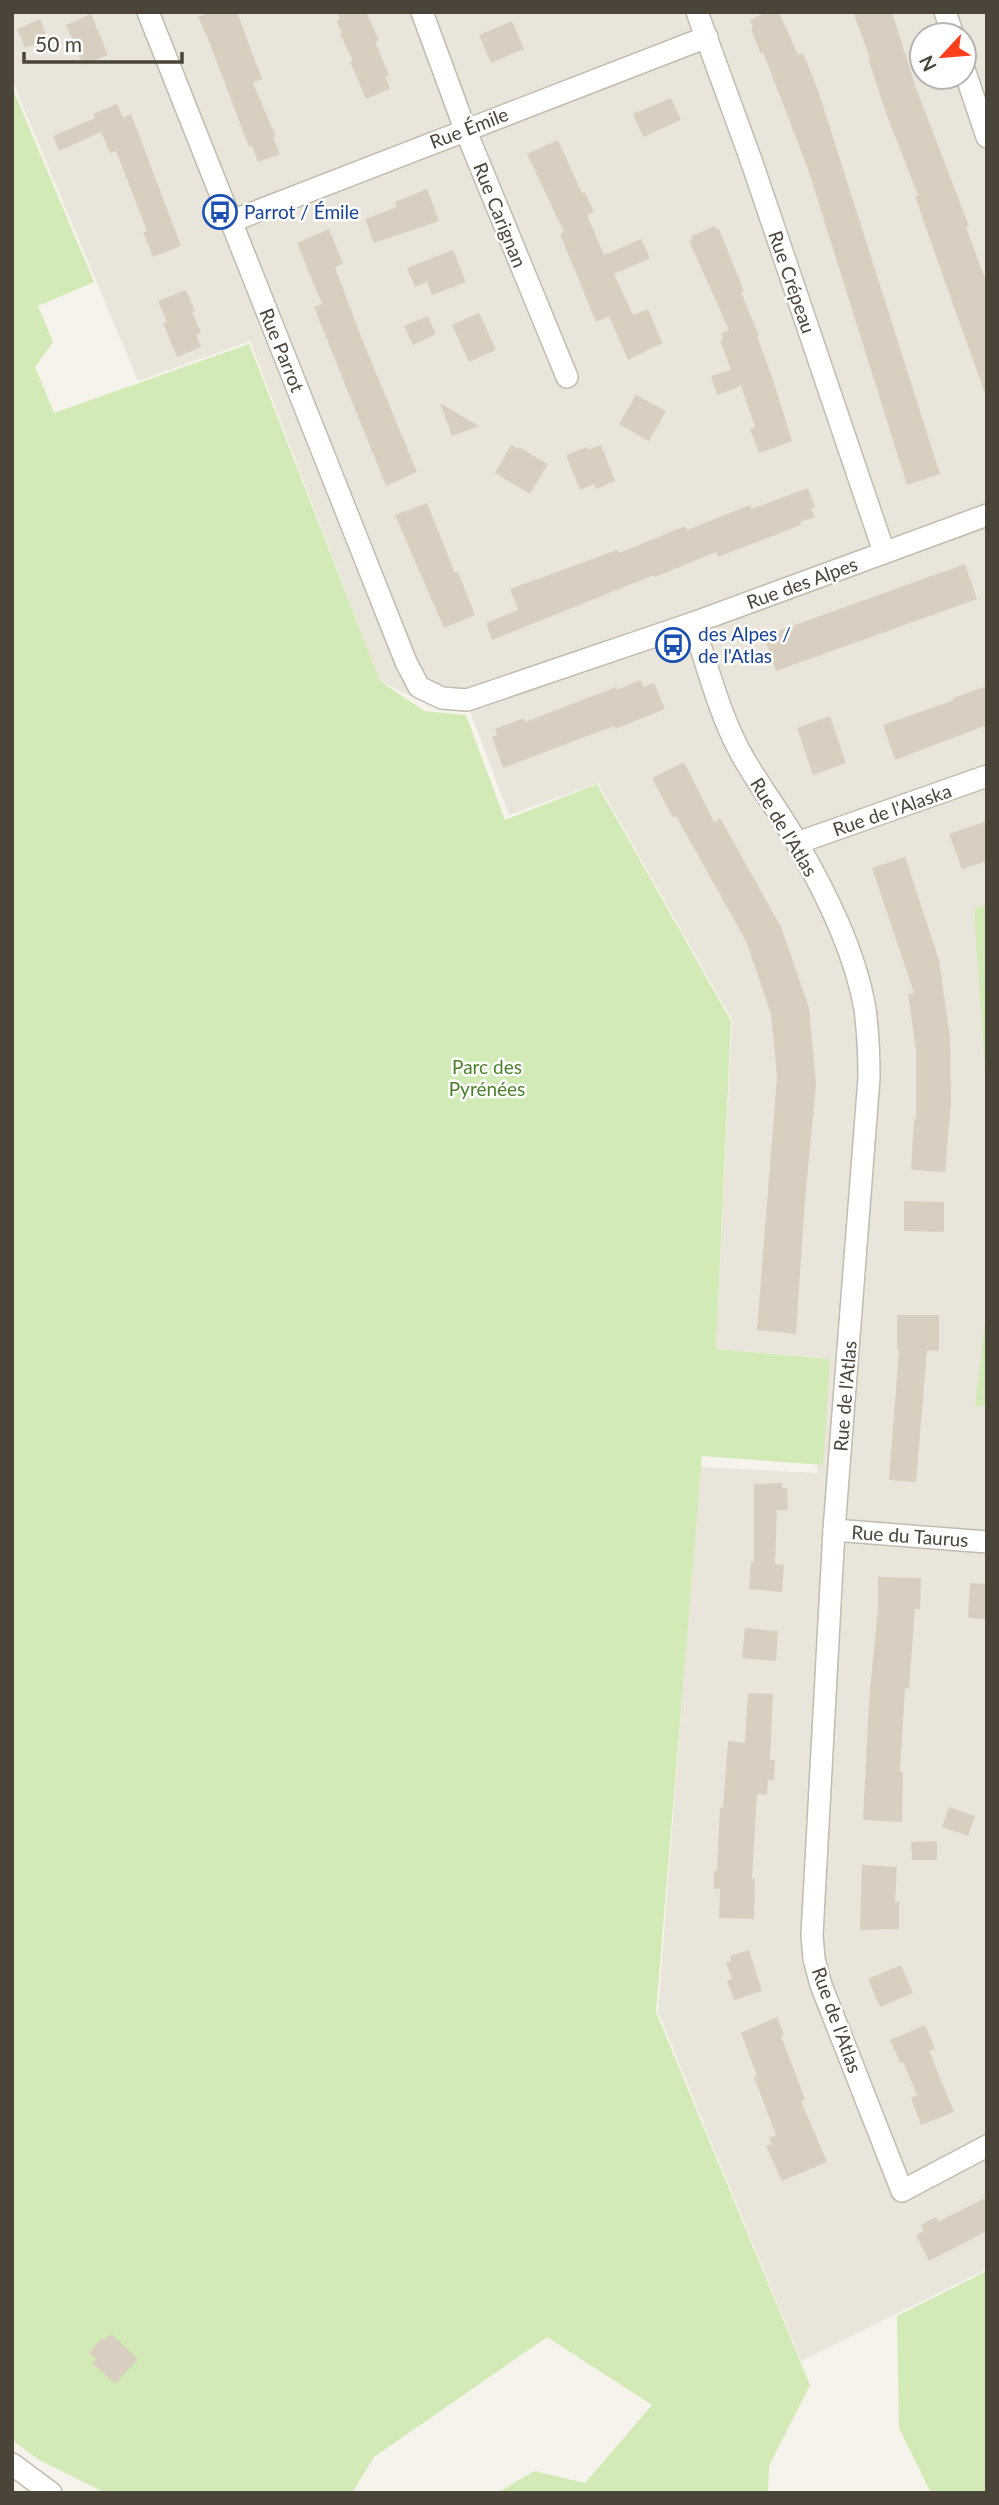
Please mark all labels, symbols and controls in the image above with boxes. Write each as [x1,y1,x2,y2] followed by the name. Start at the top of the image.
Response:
[24,21,182,65] scale bar
[908,21,978,91] north arrow
[35,31,82,56] text: 50 m
[914,52,941,75] text: N
[426,102,511,153] street label: Rue Émile
[469,159,532,271] street label: Rue Carignan
[201,193,239,231] bus stop icon: Parrot / Émile
[244,200,359,223] place label: Parrot / Émile
[764,228,821,336] street label: Rue Crépeau
[255,305,310,395] street label: Rue Parrot
[743,552,860,613] street label: Rue des Alpes
[698,622,791,667] place label: des Alpes / de l'Atlas
[654,626,692,664] bus stop icon: des Alpes / de l'Atlas
[746,773,823,880] street label: Rue de l'Atlas
[830,778,954,841] street label: Rue de l'Alaska
[449,1055,525,1100] park label: Parc des Pyrénées
[828,1340,861,1452] street label: Rue de l'Atlas
[851,1520,969,1551] street label: Rue du Taurus
[808,1964,867,2076] street label: Rue de l'Atlas

